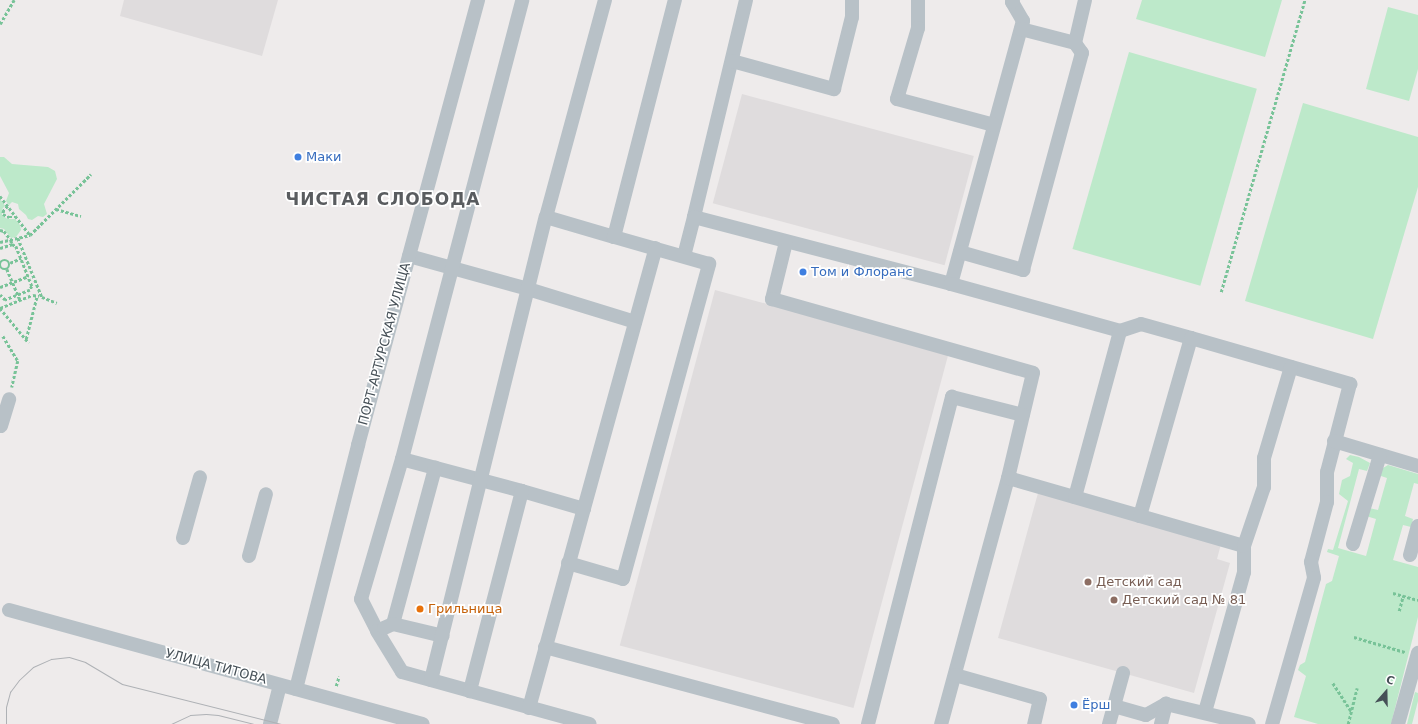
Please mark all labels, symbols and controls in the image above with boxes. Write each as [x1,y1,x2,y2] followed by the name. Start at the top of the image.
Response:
[306,149,341,165] place label: Маки
[293,152,303,162] marker: Маки
[286,190,480,210] district label: ЧИСТАЯ СЛОБОДА
[356,261,414,427] street label: ПОРТ-АРТУРСКАЯ УЛИЦА
[811,264,913,280] place label: Том и Флоранс
[798,267,808,277] marker: Том и Флоранс
[1096,574,1182,590] place label: Детский сад
[1083,577,1093,587] marker: Детский сад
[1122,592,1246,608] place label: Детский сад № 81
[1109,595,1119,605] marker: Детский сад № 81
[428,601,502,617] place label: Грильница
[415,604,425,614] marker: Грильница
[164,646,268,688] street label: УЛИЦА ТИТОВА
[1366,672,1406,712] north arrow
[1384,673,1396,688] text: С
[1082,697,1110,713] place label: Ёрш
[1069,700,1079,710] marker: Ёрш

